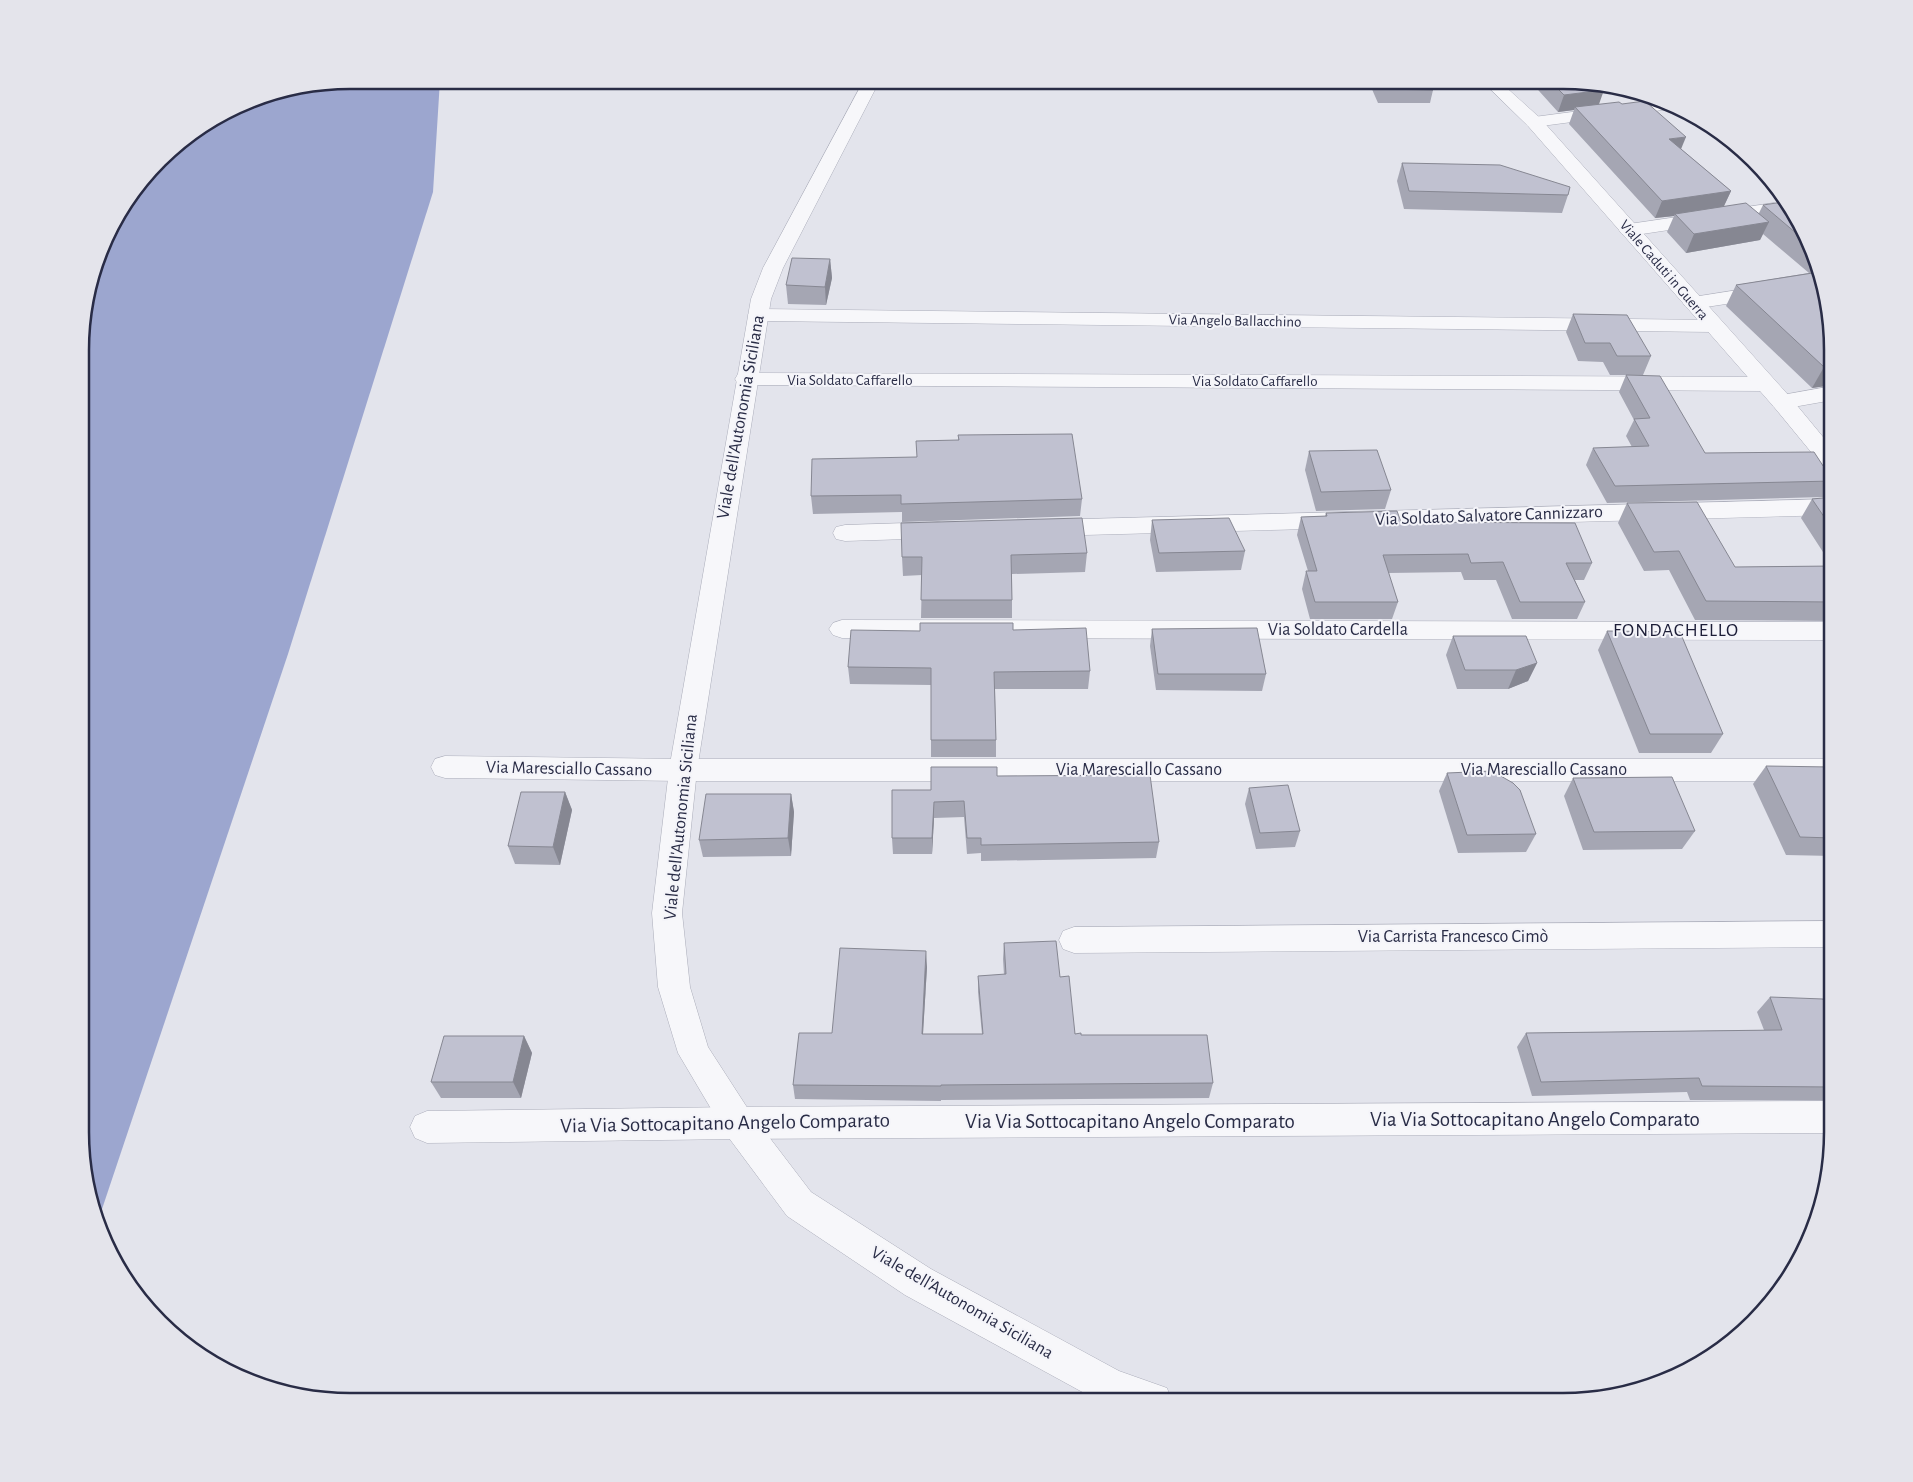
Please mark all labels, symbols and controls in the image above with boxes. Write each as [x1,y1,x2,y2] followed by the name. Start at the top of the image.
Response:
[1617,217,1711,323] street label: Viale Caduti in Guerra
[1168,312,1302,330] street label: Via Angelo Ballacchino
[714,314,768,520] street label: Viale dell'Autonomia Siciliana
[787,373,913,388] street label: Via Soldato Caffarello
[1192,374,1318,389] street label: Via Soldato Caffarello
[1375,503,1603,529] street label: Via Soldato Salvatore Cannizzaro
[1268,621,1408,639] street label: Via Soldato Cardella
[1613,621,1739,640] district label: FONDACHELLO
[661,713,701,921] street label: Viale dell'Autonomia Siciliana
[486,759,652,779] street label: Via Maresciallo Cassano
[1056,761,1222,779] street label: Via Maresciallo Cassano
[1461,761,1627,779] street label: Via Maresciallo Cassano
[1358,928,1549,946] street label: Via Carrista Francesco Cimò
[1370,1109,1700,1130] street label: Via Via Sottocapitano Angelo Comparato
[560,1110,890,1136] street label: Via Via Sottocapitano Angelo Comparato
[965,1111,1295,1132] street label: Via Via Sottocapitano Angelo Comparato
[868,1243,1056,1363] street label: Viale dell'Autonomia Siciliana

